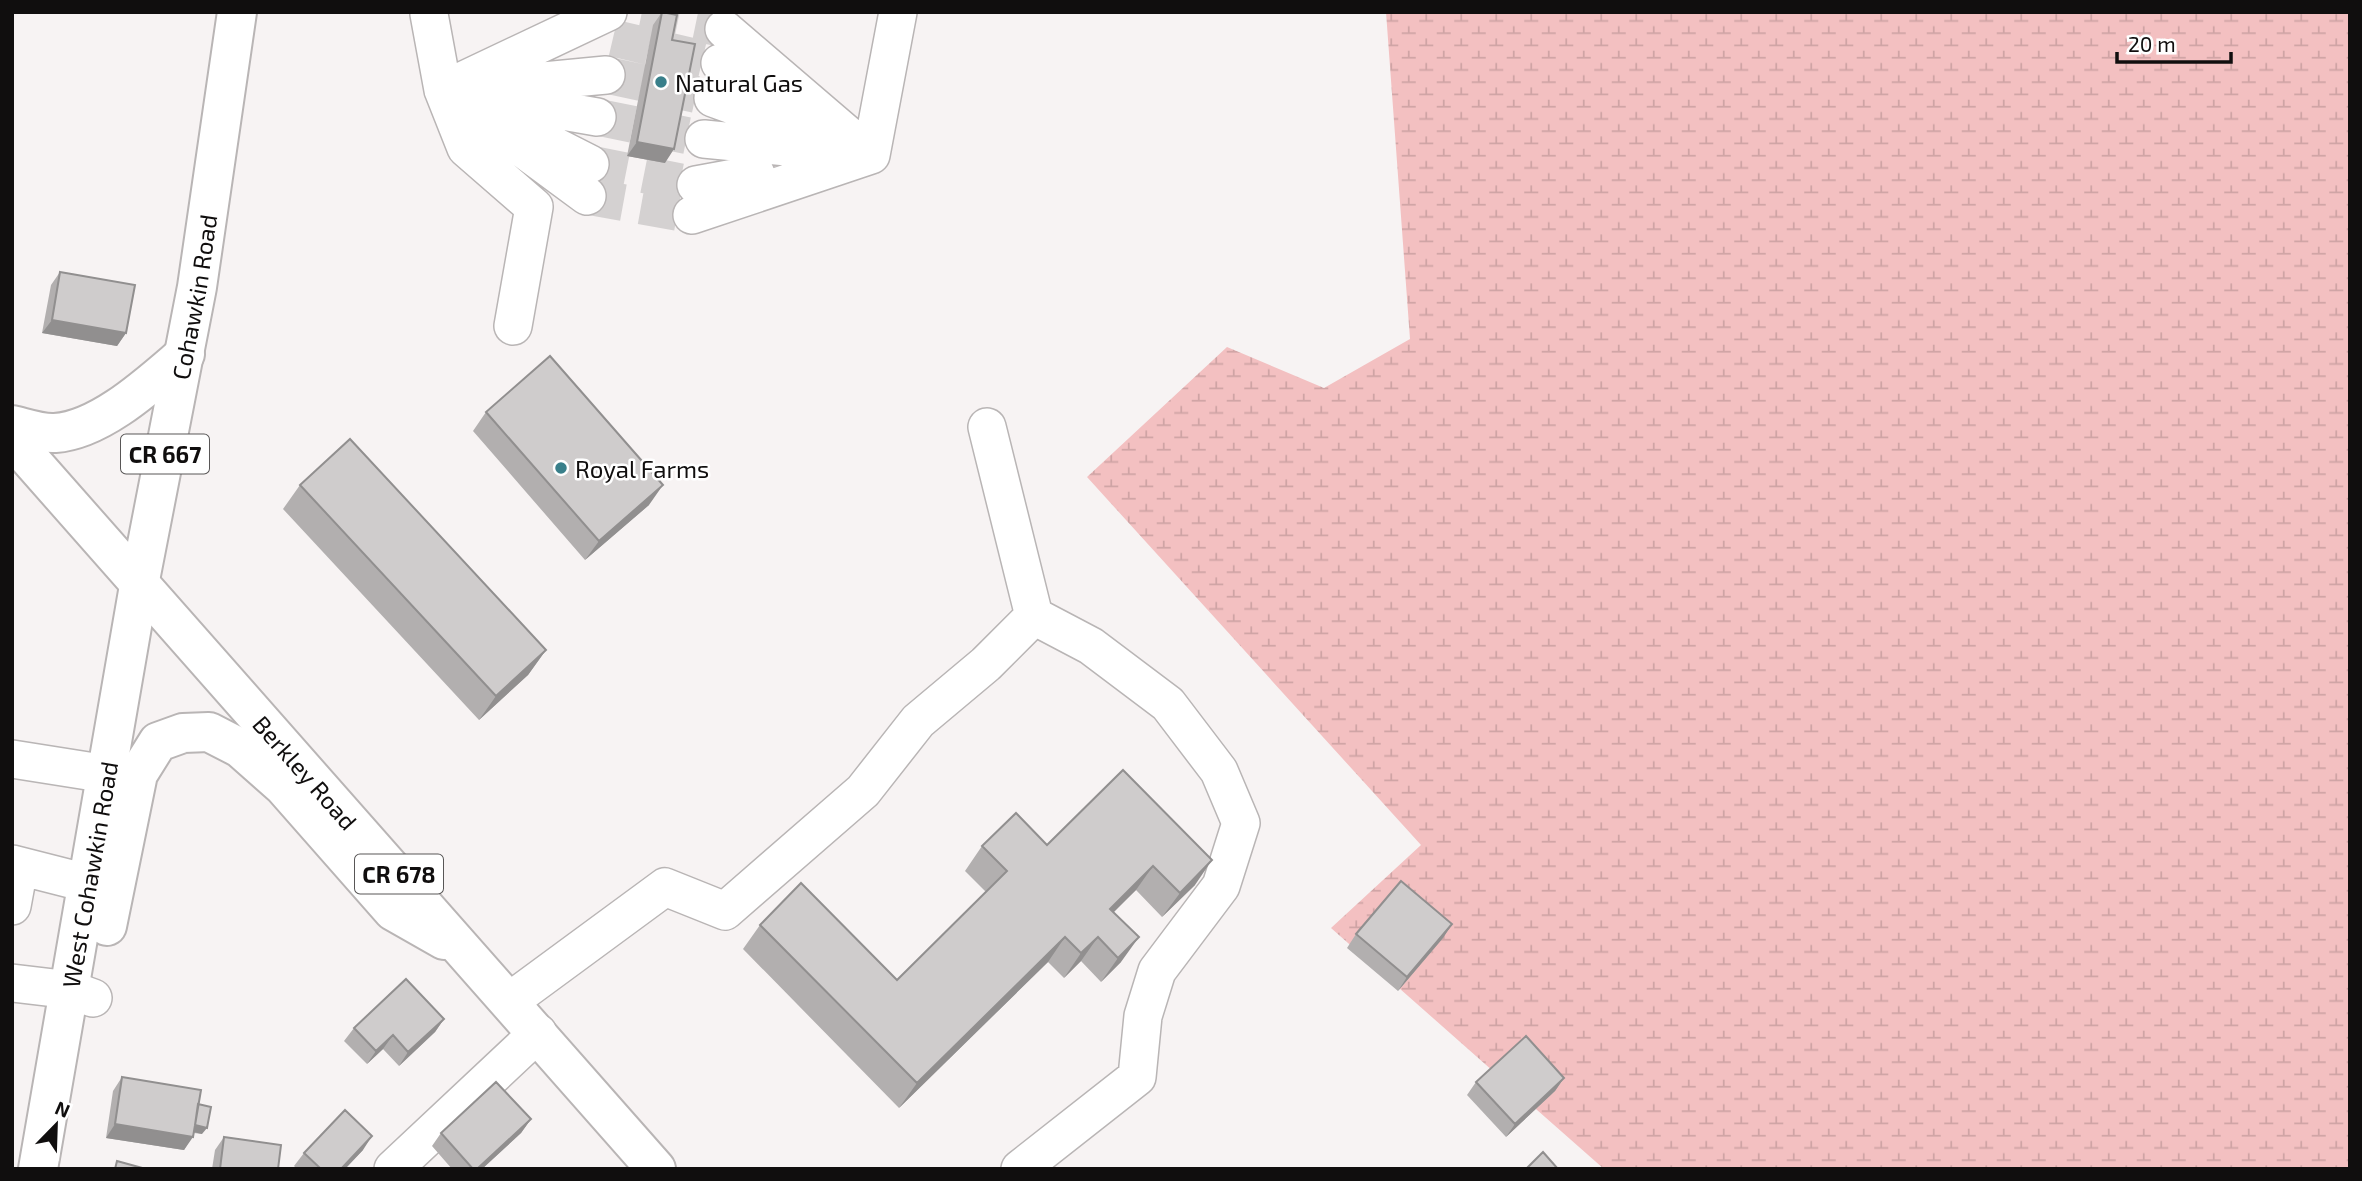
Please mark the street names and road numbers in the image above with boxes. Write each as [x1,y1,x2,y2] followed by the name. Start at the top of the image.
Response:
[165,212,222,382] street label: Cohawkin Road
[121,435,209,474] road number: CR 667
[248,709,364,835] street label: Berkley Road
[55,759,123,990] street label: West Cohawkin Road
[355,854,443,894] road number: CR 678

